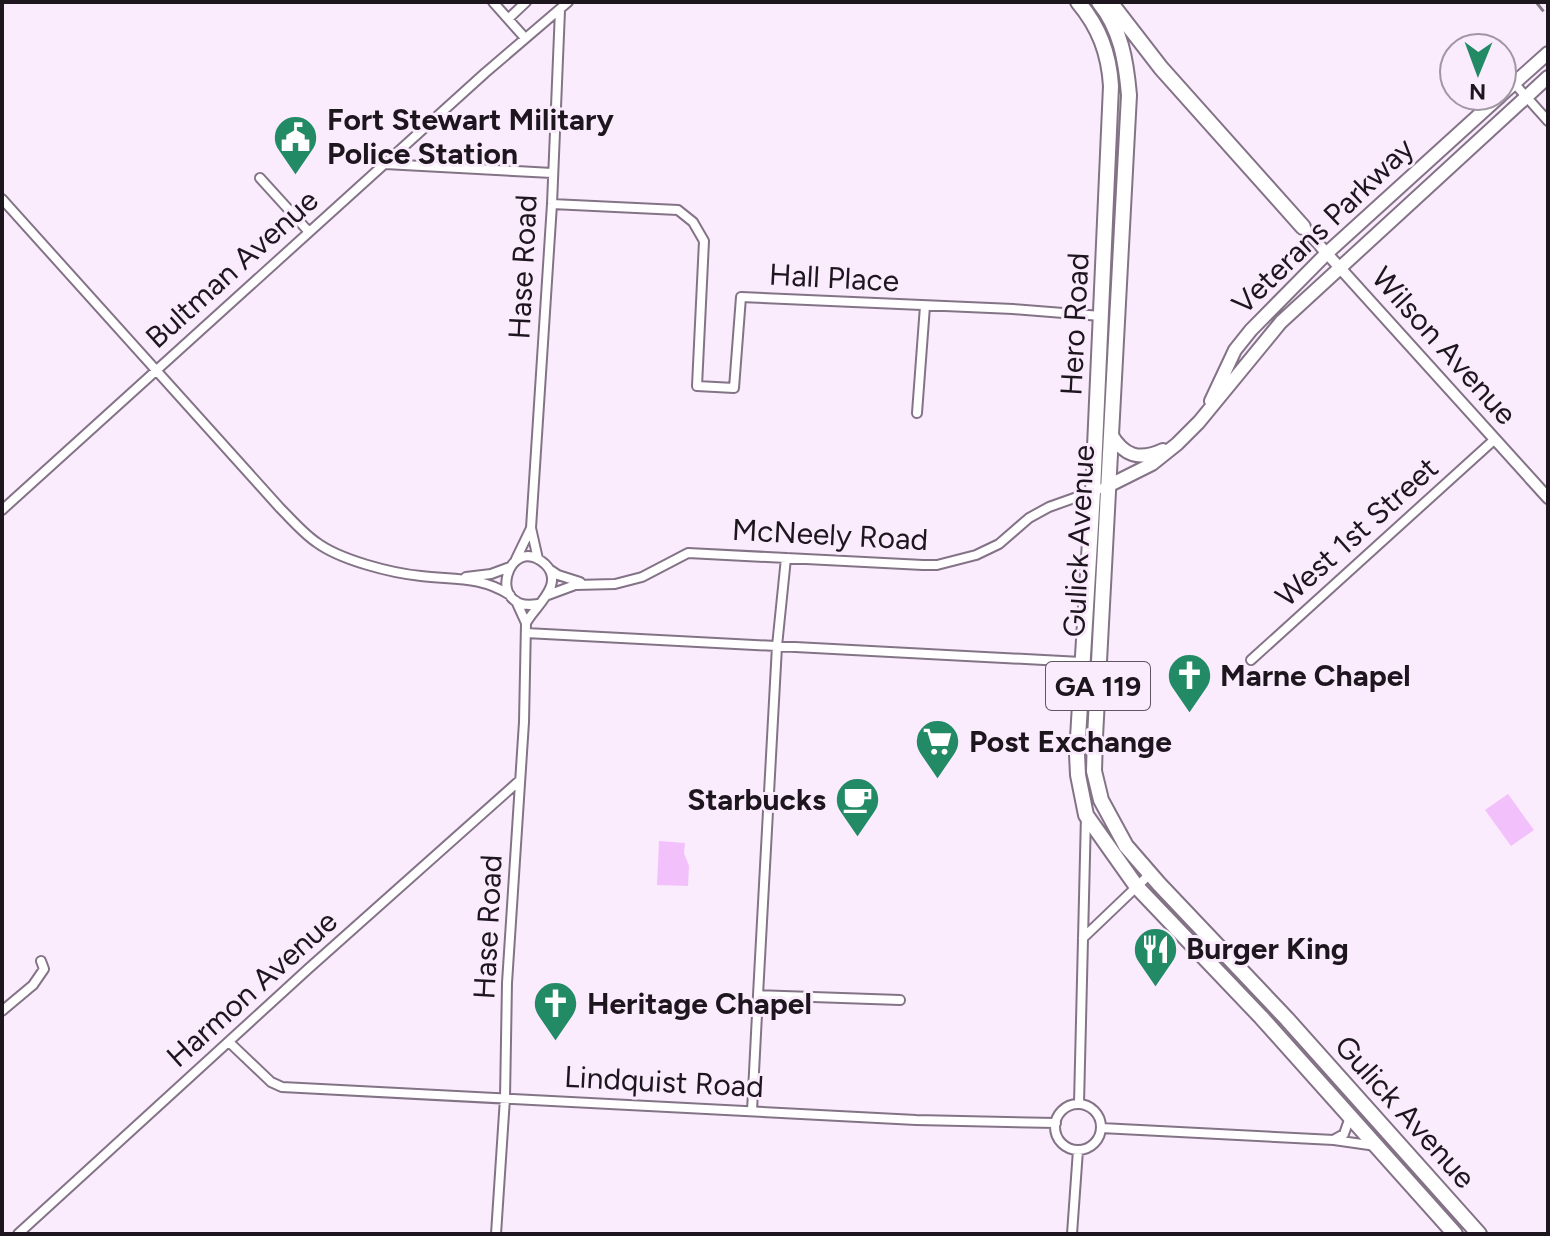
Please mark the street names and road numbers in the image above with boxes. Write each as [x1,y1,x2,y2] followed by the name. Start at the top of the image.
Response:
[1224,129,1421,322] street label: Veterans Parkway
[138,181,326,356] street label: Bultman Avenue
[500,194,545,340] street label: Hase Road
[1052,252,1097,396] street label: Hero Road
[768,256,900,299] street label: Hall Place
[1364,259,1525,432] street label: Wilson Avenue
[1055,444,1102,638] street label: Gulick Avenue
[1268,449,1446,614] street label: West 1st Street
[731,511,929,558] street label: McNeely Road
[1046,662,1150,710] road number: GA 119
[465,854,510,1000] street label: Hase Road
[159,902,344,1075] street label: Harmon Avenue
[1327,1028,1484,1196] street label: Gulick Avenue
[563,1058,765,1105] street label: Lindquist Road

